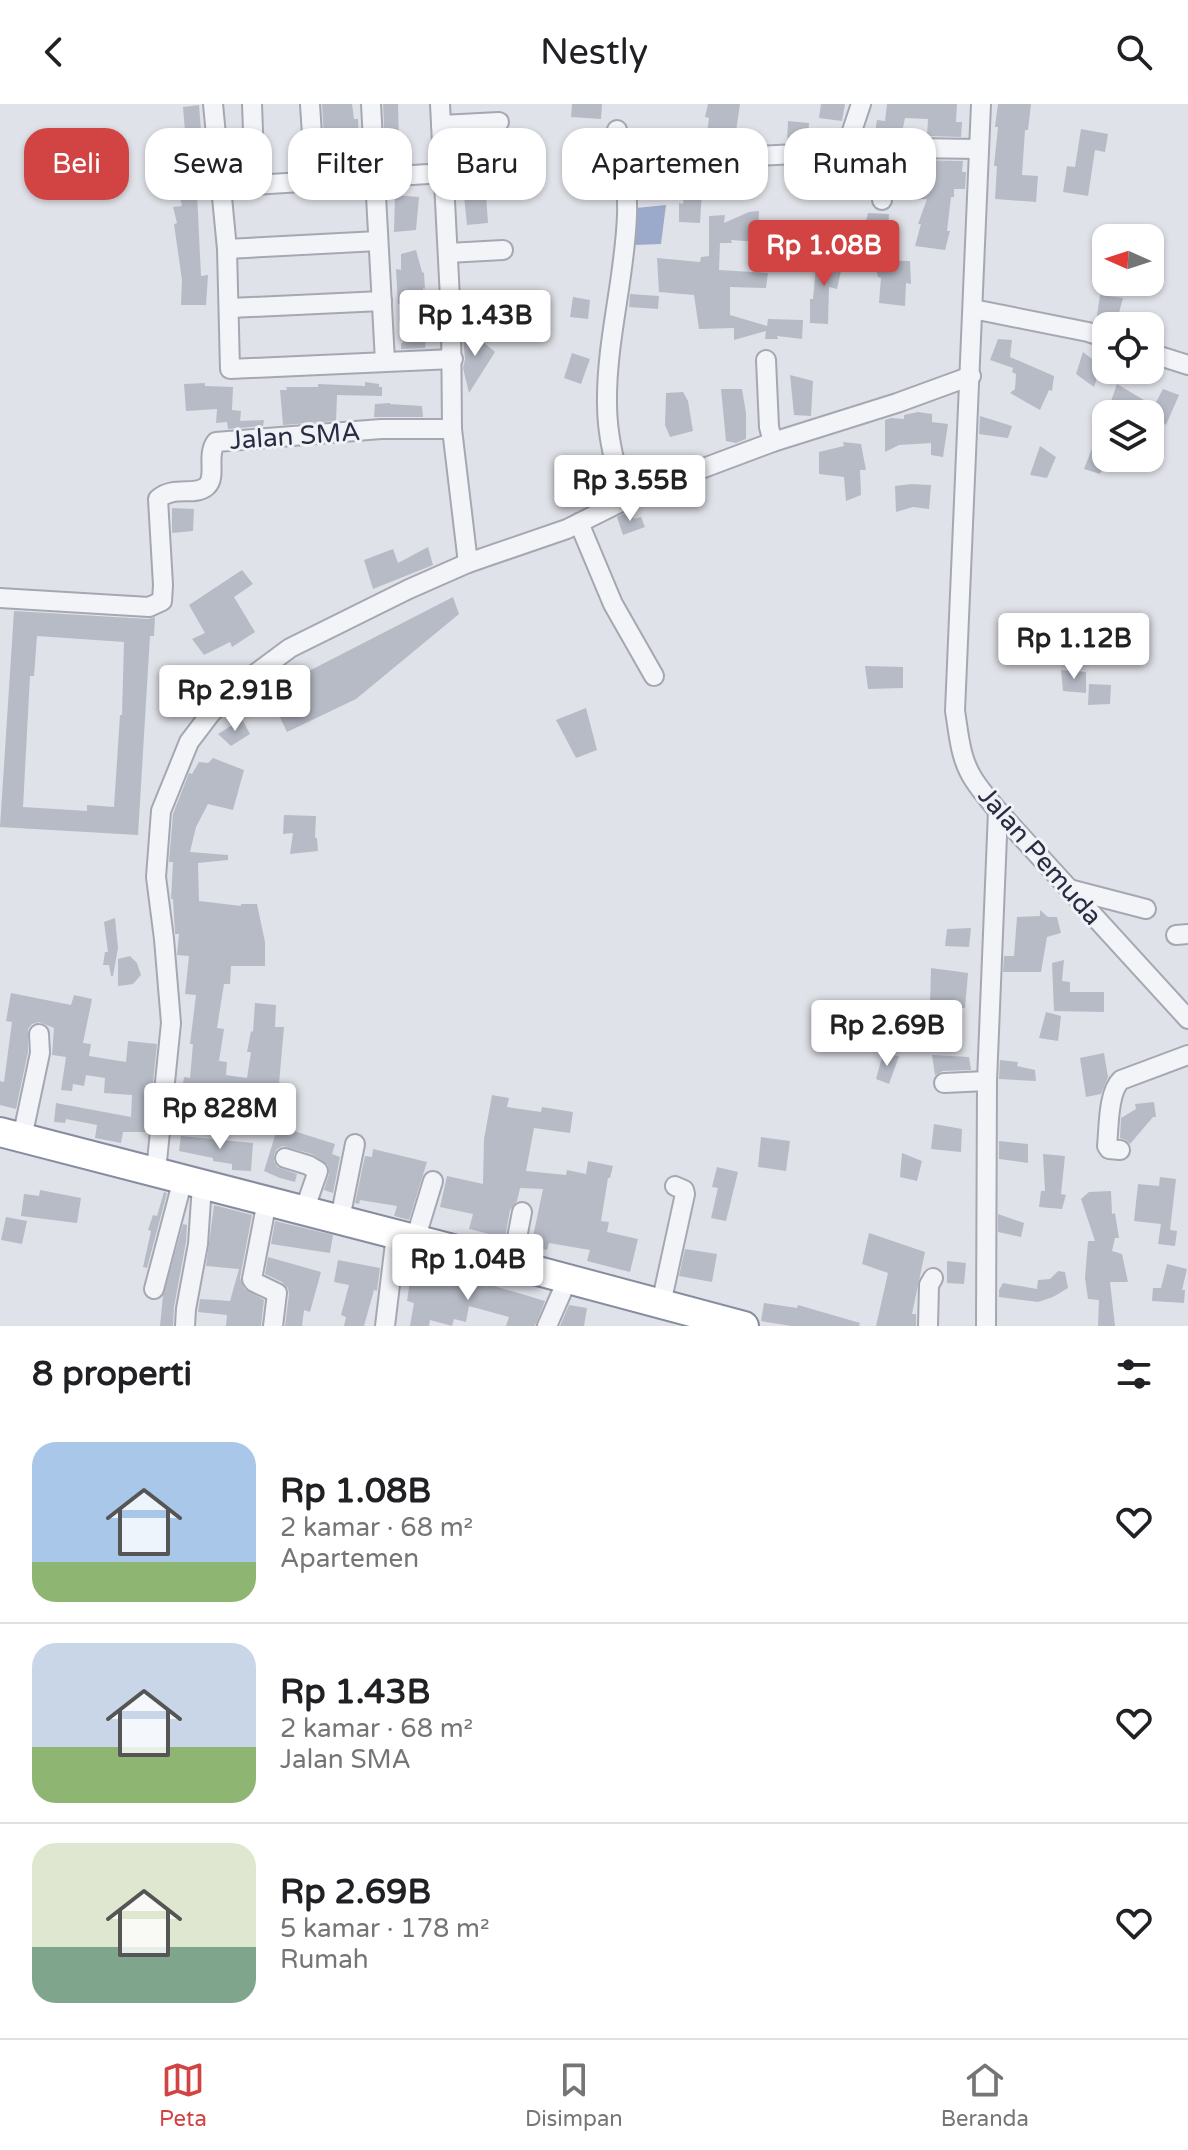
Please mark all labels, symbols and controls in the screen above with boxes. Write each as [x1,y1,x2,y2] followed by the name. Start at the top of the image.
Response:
[32,30,76,74] icon: back
[1112,30,1156,74] icon: search
[540,31,648,74] text: Nestly
[24,128,129,200] chip: Beli
[145,128,272,200] chip: Sewa
[288,128,412,200] chip: Filter
[428,128,546,200] chip: Baru
[562,128,768,200] chip: Apartemen
[784,128,936,200] chip: Rumah
[741,220,907,288] pin: Rp 1.08B
[1092,224,1164,296] north arrow
[1092,224,1164,472] map controls
[766,230,882,261] text: Rp 1.08B
[392,290,558,358] pin: Rp 1.43B
[418,300,532,331] text: Rp 1.43B
[1092,312,1164,384] button: locate
[1092,400,1164,472] button: layers
[229,416,361,456] street label: Jalan SMA
[547,455,713,523] pin: Rp 3.55B
[572,465,688,496] text: Rp 3.55B
[991,613,1157,681] pin: Rp 1.12B
[1016,623,1132,654] text: Rp 1.12B
[152,665,318,733] pin: Rp 2.91B
[177,675,293,706] text: Rp 2.91B
[972,781,1108,931] street label: Jalan Pemuda
[804,1000,970,1068] pin: Rp 2.69B
[829,1010,945,1041] text: Rp 2.69B
[146,1083,294,1151] pin: Rp 828M
[162,1093,278,1124] text: Rp 828M
[385,1234,551,1302] pin: Rp 1.04B
[410,1244,526,1275] text: Rp 1.04B
[1112,1352,1156,1396] icon: filters
[32,1354,192,1395] text: 8 properti
[280,1471,431,1512] text: Rp 1.08B
[96,1474,192,1570] icon: home
[1112,1500,1156,1544] icon: heart
[280,1512,473,1543] text: 2 kamar · 68 m²
[280,1543,419,1574] text: Apartemen
[280,1672,430,1713] text: Rp 1.43B
[96,1675,192,1771] icon: home
[1112,1701,1156,1745] icon: heart
[280,1713,473,1744] text: 2 kamar · 68 m²
[280,1744,411,1775] text: Jalan SMA
[280,1872,431,1913] text: Rp 2.69B
[96,1875,192,1971] icon: home
[1112,1901,1156,1945] icon: heart
[280,1913,490,1944] text: 5 kamar · 178 m²
[280,1944,369,1975] text: Rumah
[159,2058,207,2132] tab: Peta
[525,2058,623,2132] tab: Disimpan
[941,2058,1029,2132] tab: Beranda

